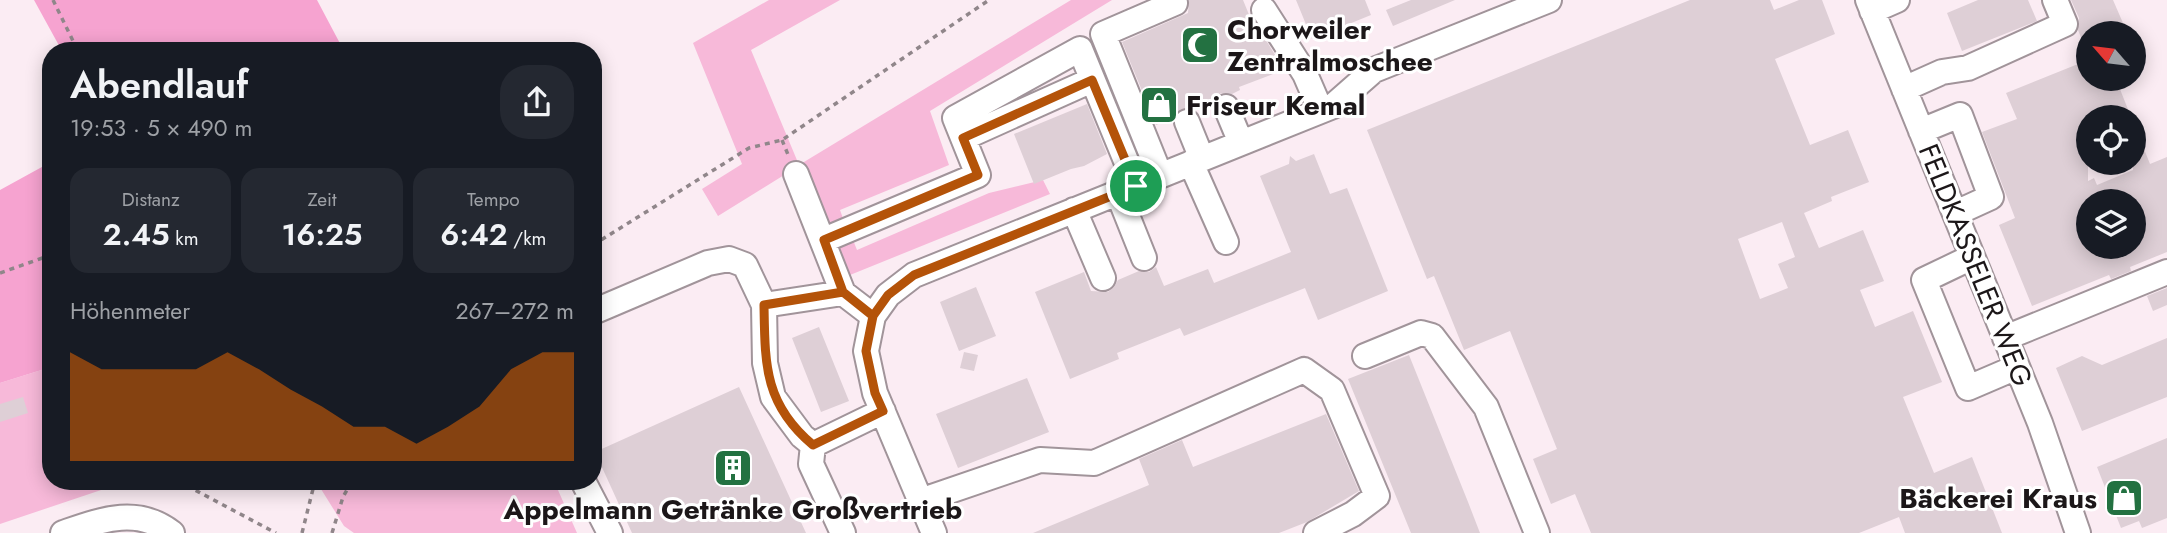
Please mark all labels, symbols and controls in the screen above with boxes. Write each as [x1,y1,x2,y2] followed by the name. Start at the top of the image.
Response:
[1227,9,1433,82] place label: Chorweiler Zentralmoschee
[2076,21,2146,91] north arrow
[2076,21,2146,259] map controls
[1179,24,1221,66] mosque icon: Chorweiler Zentralmoschee
[70,57,248,112] text: Abendlauf
[500,65,574,139] button: share
[1138,84,1180,126] shop icon: Friseur Kemal
[1186,85,1365,126] place label: Friseur Kemal
[2076,105,2146,175] button: locate
[70,111,253,145] text: 19:53 · 5 × 490 m
[1908,138,2043,393] street label: FELDKASSELER WEG
[1106,156,1166,216] pin
[1117,167,1155,205] icon: arrive
[122,186,180,213] text: Distanz
[307,186,337,213] text: Zeit
[467,186,520,213] text: Tempo
[2076,189,2146,259] button: layers
[103,213,170,256] text: 2.45
[282,213,362,256] text: 16:25
[440,213,508,256] text: 6:42
[170,225,199,252] text: km
[508,225,546,252] text: /km
[70,294,190,328] text: Höhenmeter
[455,294,574,328] text: 267–272 m
[712,447,754,489] building icon: Appelmann Getränke Großvertrieb
[2103,477,2145,519] shop icon: Bäckerei Kraus
[1899,478,2097,519] place label: Bäckerei Kraus
[503,489,962,530] place label: Appelmann Getränke Großvertrieb

